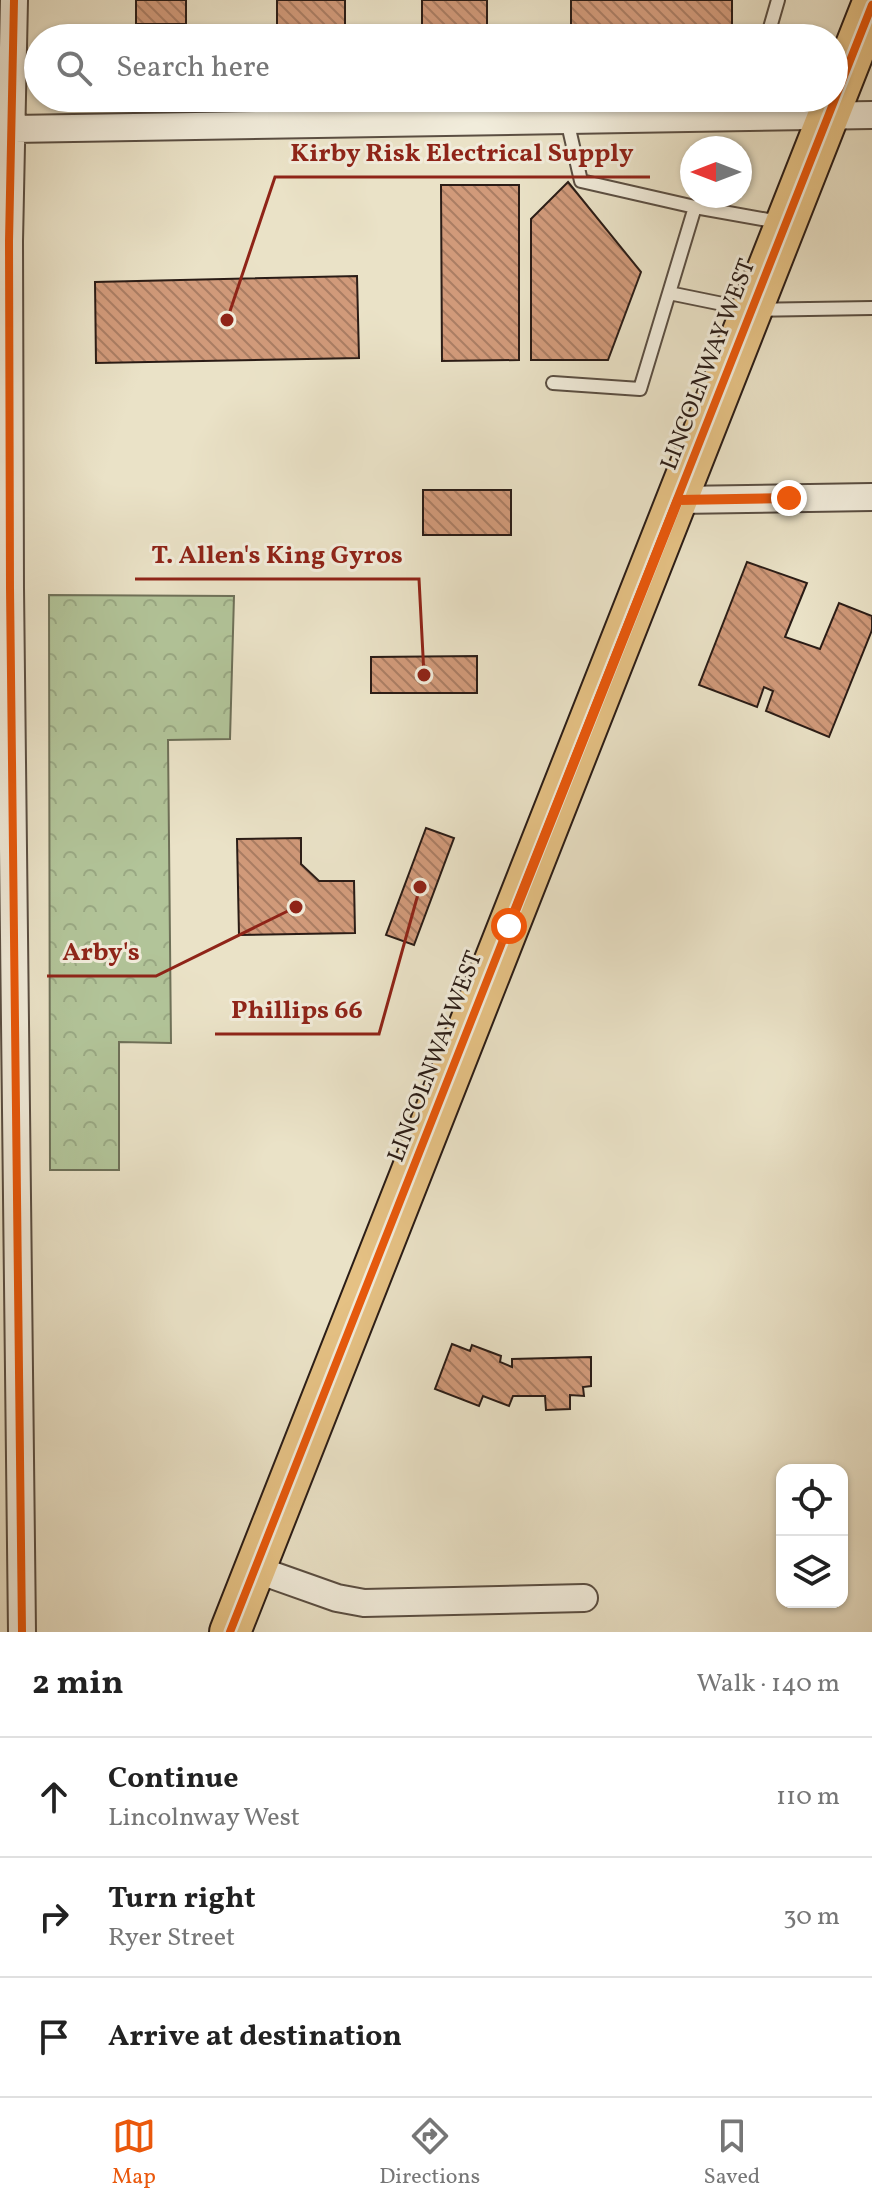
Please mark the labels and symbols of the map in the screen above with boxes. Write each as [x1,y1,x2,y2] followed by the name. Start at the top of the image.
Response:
[275,127,650,177] callout: Kirby Risk Electrical Supply
[290,136,634,172] text: Kirby Risk Electrical Supply
[680,136,752,208] north arrow
[653,254,765,476] street label: LINCOLNWAY WEST
[771,480,807,516] route end
[135,529,419,579] callout: T. Allen's King Gyros
[151,538,403,574] text: T. Allen's King Gyros
[491,908,527,944] route start
[47,926,156,976] callout: Arby's
[62,935,140,971] text: Arby's
[380,946,492,1168] street label: LINCOLNWAY WEST
[215,984,379,1034] callout: Phillips 66
[231,993,363,1029] text: Phillips 66

